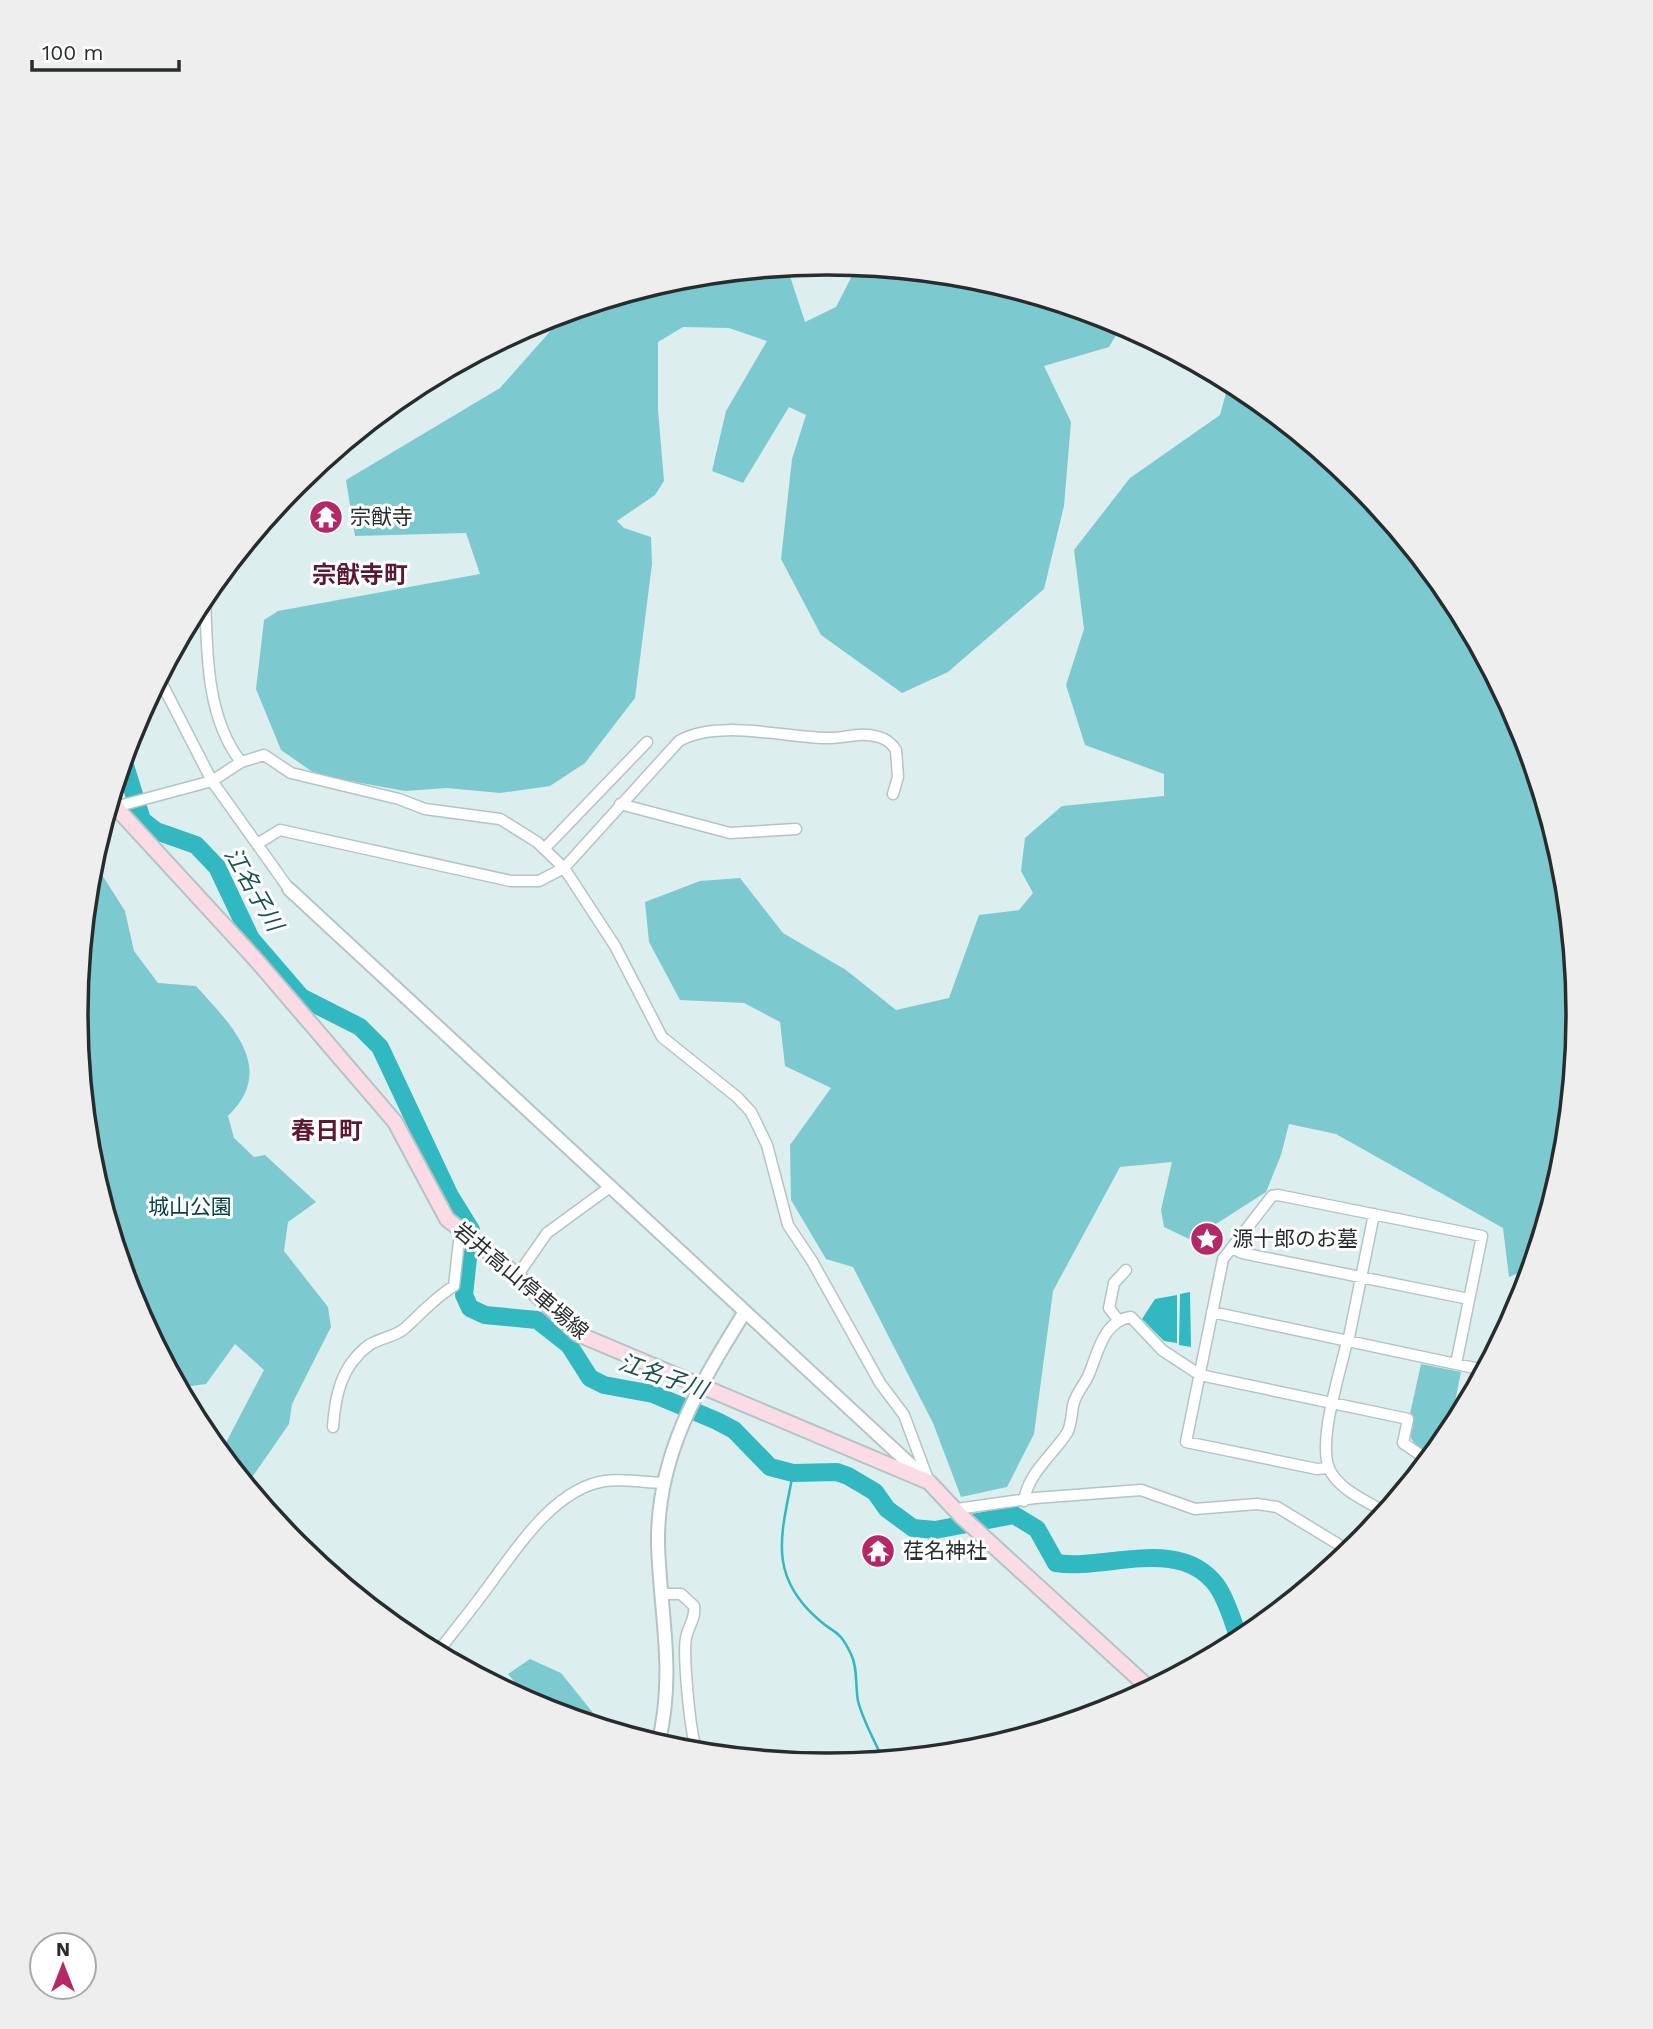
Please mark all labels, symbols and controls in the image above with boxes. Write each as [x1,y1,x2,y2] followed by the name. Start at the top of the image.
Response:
[32,28,178,72] scale bar
[42,40,104,65] text: 100 m
[307,498,345,536] temple icon: 宗猷寺
[350,504,413,529] place label: 宗猷寺
[312,561,408,589] district label: 宗猷寺町
[219,843,290,938] water label: 江名子川
[291,1117,363,1145] district label: 春日町
[148,1194,232,1219] park label: 城山公園
[449,1217,594,1344] street label: 岩井高山停車場線
[1188,1220,1226,1258] place icon: 源十郎のお墓
[1232,1226,1358,1251] place label: 源十郎のお墓
[615,1349,714,1405] water label: 江名子川
[859,1532,897,1570] temple icon: 荏名神社
[903,1538,987,1563] place label: 荏名神社
[28,1931,98,2001] north arrow
[56,1938,70,1961] text: N

